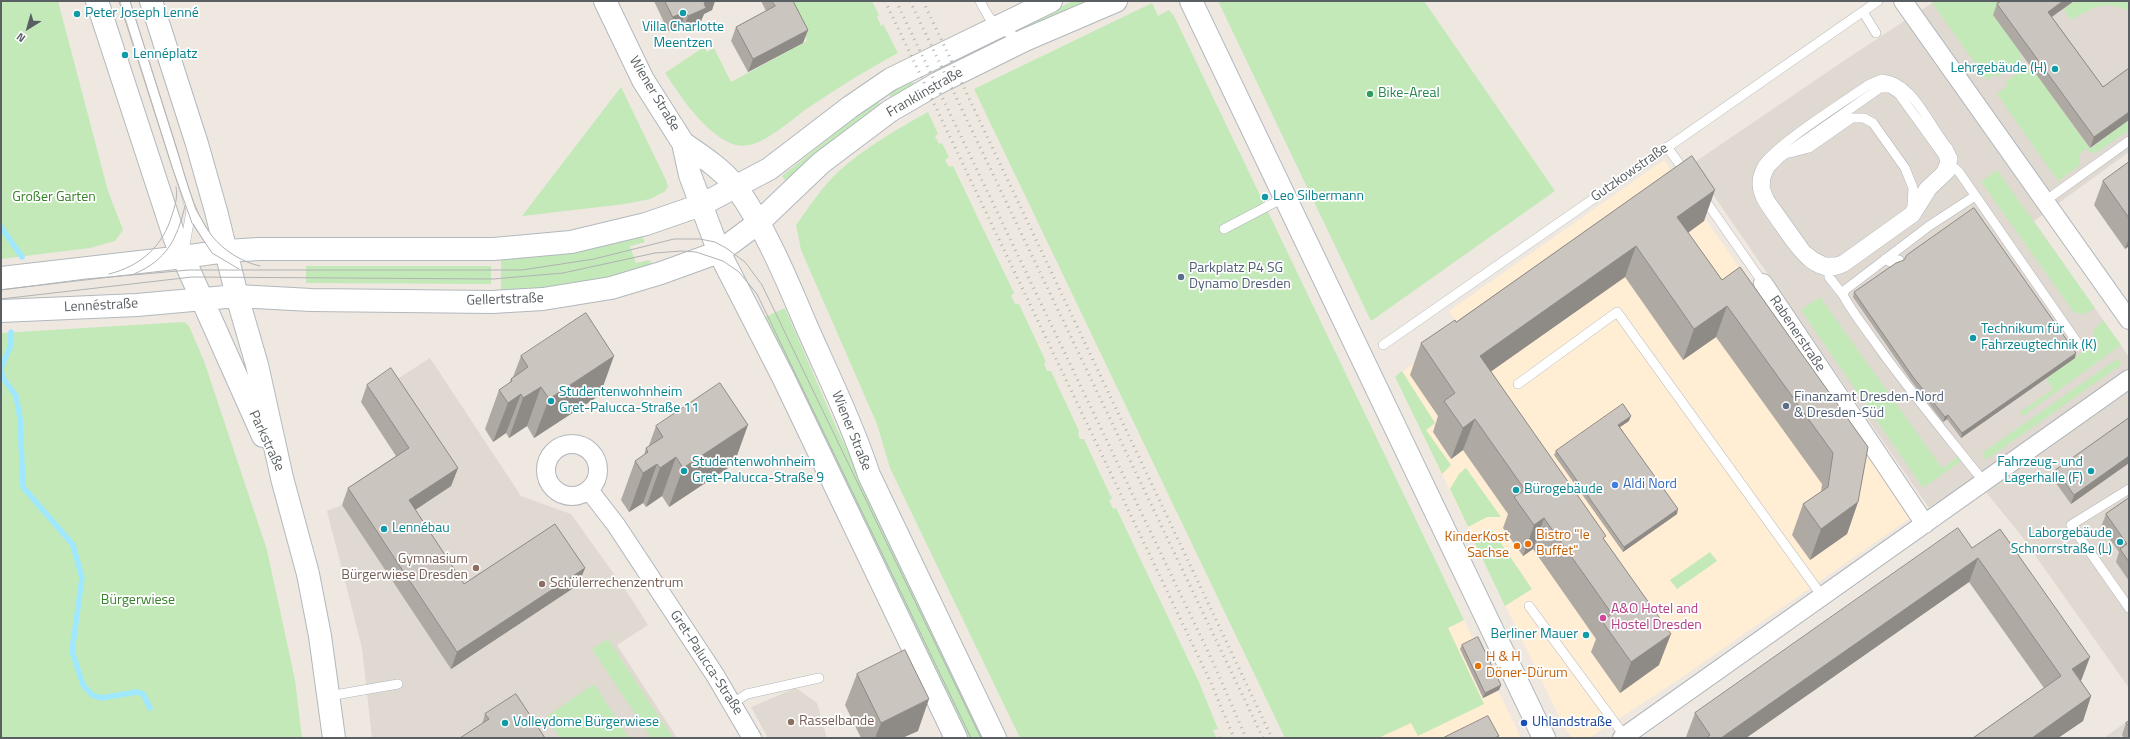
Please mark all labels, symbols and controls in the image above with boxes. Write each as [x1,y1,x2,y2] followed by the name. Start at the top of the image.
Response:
[85,6,199,22] place label: Peter Joseph Lenné
[8,8,48,48] north arrow
[678,8,688,18] marker: Villa Charlotte Meentzen
[72,9,82,19] marker: Peter Joseph Lenné
[642,20,724,52] place label: Villa Charlotte Meentzen
[13,29,29,46] text: N
[133,47,198,63] place label: Lennéplatz
[120,50,130,60] marker: Lennéplatz
[625,54,683,134] street label: Wiener Straße
[1951,61,2047,77] place label: Lehrgebäude (H)
[884,64,966,122] street label: Franklinstraße
[2050,64,2060,74] marker: Lehrgebäude (H)
[1378,86,1440,102] place label: Bike-Areal
[1365,89,1375,99] marker: Bike-Areal
[1588,140,1672,206] street label: Gutzkowstraße
[1273,189,1364,205] place label: Leo Silbermann
[12,190,96,206] park label: Großer Garten
[1260,192,1270,202] marker: Leo Silbermann
[1189,261,1291,294] place label: Parkplatz P4 SG Dynamo Dresden
[1176,272,1186,282] marker: Parkplatz P4 SG Dynamo Dresden
[466,290,544,310] street label: Gellertstraße
[1765,293,1829,375] street label: Rabenerstraße
[64,296,138,316] street label: Lennéstraße
[1981,322,2097,354] place label: Technikum für Fahrzeugtechnik (K)
[1968,333,1978,343] marker: Technikum für Fahrzeugtechnik (K)
[559,385,699,418] place label: Studentenwohnheim Gret-Palucca-Straße 11
[827,389,875,473] street label: Wiener Straße
[1794,390,1944,422] place label: Finanzamt Dresden-Nord & Dresden-Süd
[546,396,556,406] marker: Studentenwohnheim Gret-Palucca-Straße 11
[1781,401,1791,411] marker: Finanzamt Dresden-Nord & Dresden-Süd
[245,408,287,474] street label: Parkstraße
[692,455,824,488] place label: Studentenwohnheim Gret-Palucca-Straße 9
[1997,455,2083,488] place label: Fahrzeug- und Lagerhalle (F)
[679,466,689,476] marker: Studentenwohnheim Gret-Palucca-Straße 9
[2086,466,2096,476] marker: Fahrzeug- und Lagerhalle (F)
[1623,477,1677,493] place label: Aldi Nord
[1610,480,1620,490] marker: Aldi Nord
[1524,482,1603,498] place label: Bürogebäude
[1511,485,1521,495] marker: Bürogebäude
[392,521,450,537] place label: Lennébau
[379,524,389,534] marker: Lennébau
[2011,526,2112,558] place label: Laborgebäude Schnorrstraße (L)
[1536,528,1590,560] place label: Bistro "le Buffet"
[1445,530,1509,562] place label: KinderKost Sachse
[2115,537,2125,547] marker: Laborgebäude Schnorrstraße (L)
[1523,539,1533,549] marker: Bistro "le Buffet"
[1512,541,1522,551] marker: KinderKost Sachse
[341,552,468,584] place label: Gymnasium Bürgerwiese Dresden
[471,563,481,573] marker: Gymnasium Bürgerwiese Dresden
[550,576,684,592] place label: Schülerrechenzentrum
[537,579,547,589] marker: Schülerrechenzentrum
[101,593,175,609] park label: Bürgerwiese
[1611,602,1702,634] place label: A&O Hotel and Hostel Dresden
[666,608,746,718] street label: Gret-Palucca-Straße
[1598,613,1608,623] marker: A&O Hotel and Hostel Dresden
[1491,627,1578,643] place label: Berliner Mauer
[1581,630,1591,640] marker: Berliner Mauer
[1486,650,1568,682] place label: H & H Döner-Dürum
[1473,661,1483,671] marker: H & H Döner-Dürum
[799,714,874,730] place label: Rasselbande
[513,715,659,731] place label: Volleydome Bürgerwiese
[1532,715,1612,731] place label: Uhlandstraße
[786,717,796,727] marker: Rasselbande
[500,718,510,728] marker: Volleydome Bürgerwiese
[1519,718,1529,728] marker: Uhlandstraße

